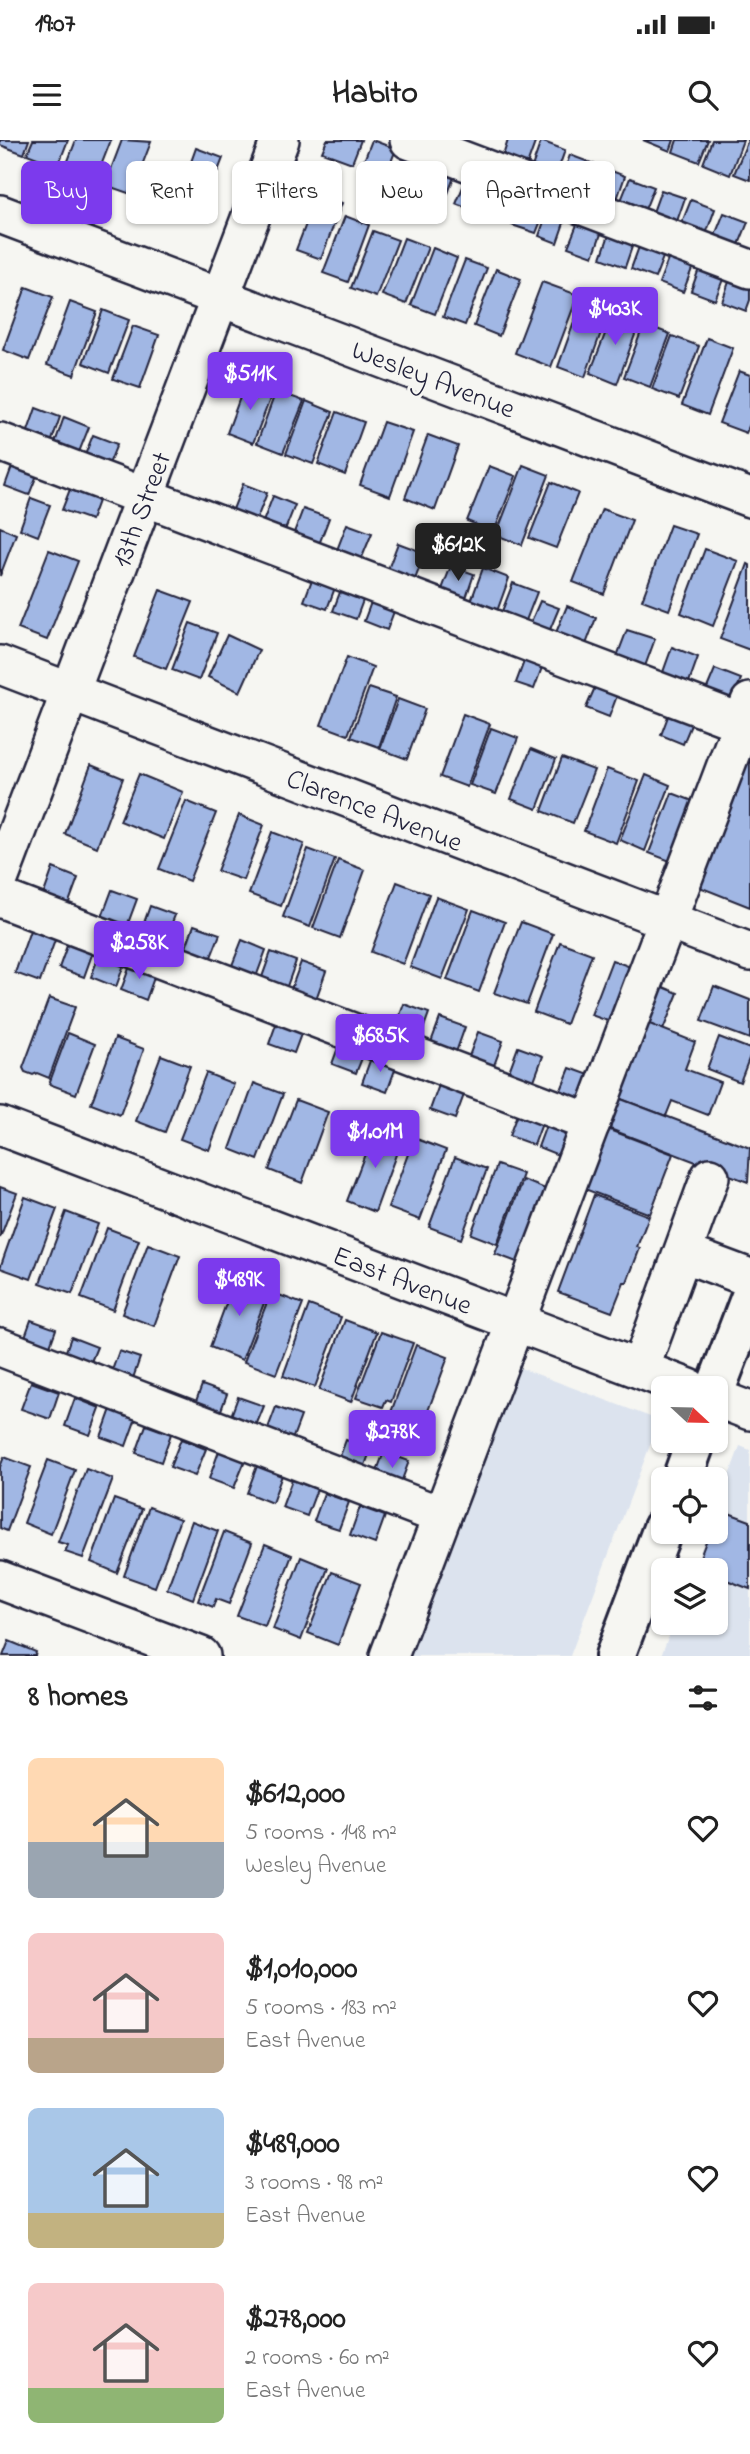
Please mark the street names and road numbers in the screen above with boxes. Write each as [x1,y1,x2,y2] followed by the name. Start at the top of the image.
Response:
[345,331,521,431] street label: Wesley Avenue
[102,447,184,574] street label: 13th Street
[280,760,468,865] street label: Clarence Avenue
[326,1237,478,1328] street label: East Avenue

